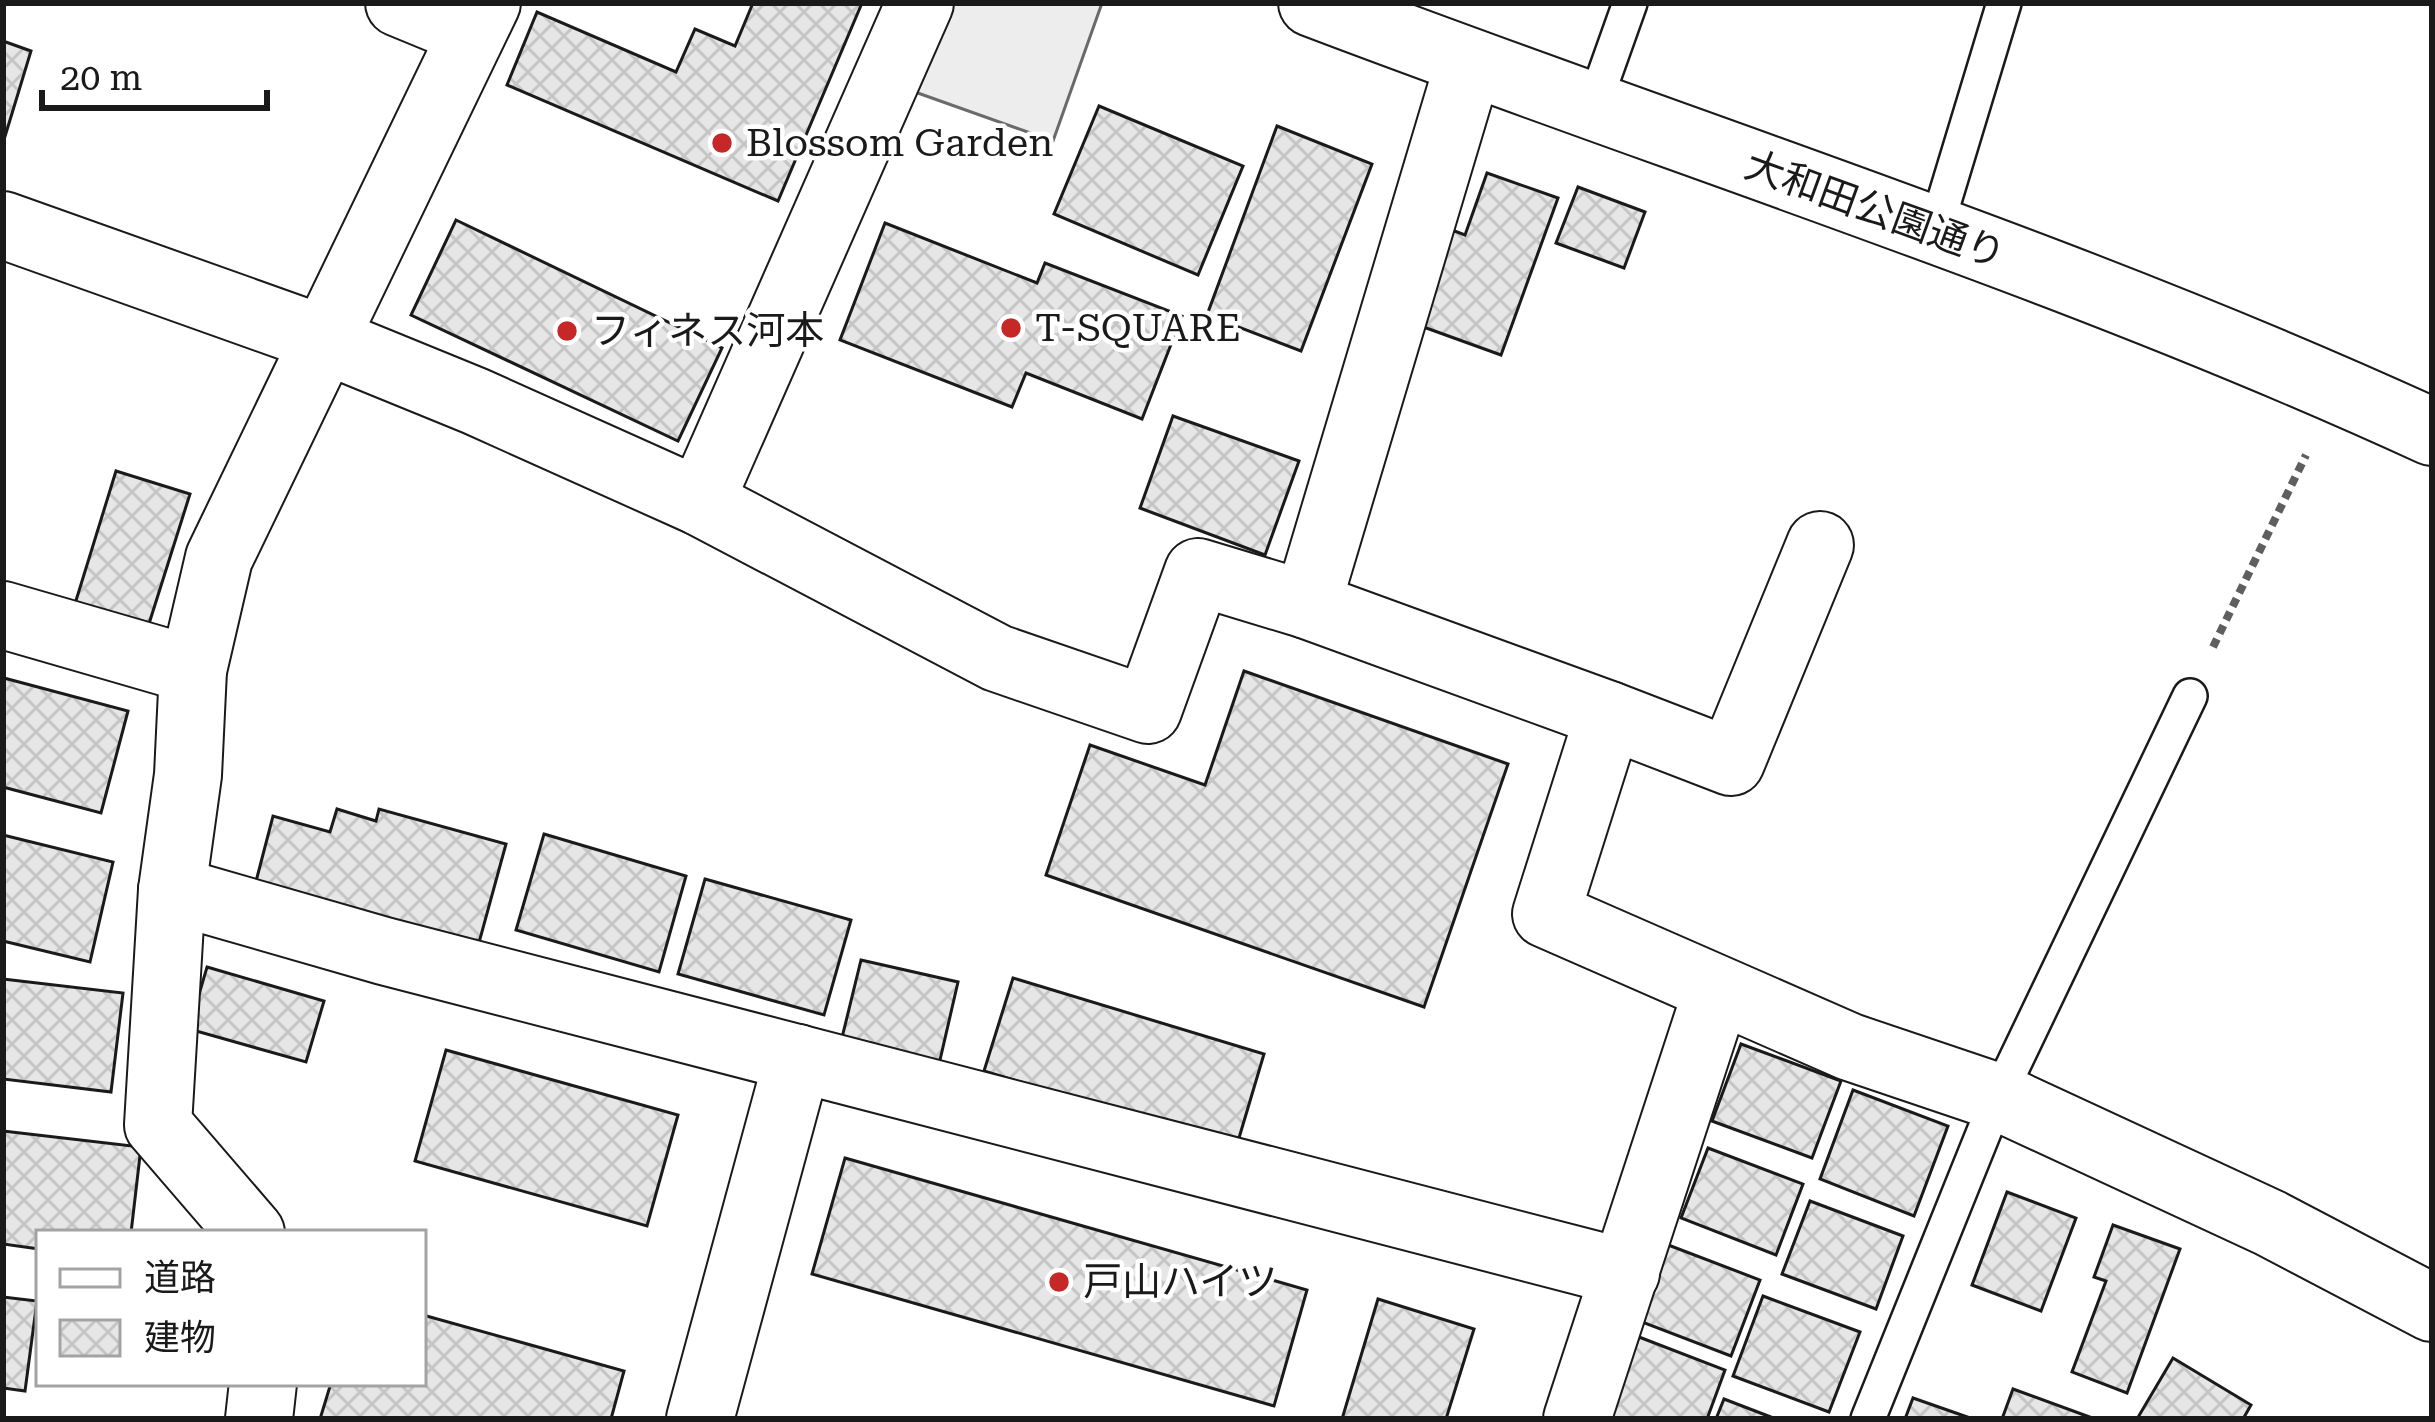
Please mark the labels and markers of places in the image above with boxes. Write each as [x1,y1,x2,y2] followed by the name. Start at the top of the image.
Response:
[746,120,1053,166] place label: Blossom Garden
[709,130,735,156] marker: Blossom Garden
[1035,305,1241,351] place label: T-SQUARE
[591,308,824,354] place label: フィネス河本
[998,315,1024,341] marker: T-SQUARE
[554,318,580,344] marker: フィネス河本
[1083,1259,1277,1305] place label: 戸山ハイツ
[1046,1269,1072,1295] marker: 戸山ハイツ

